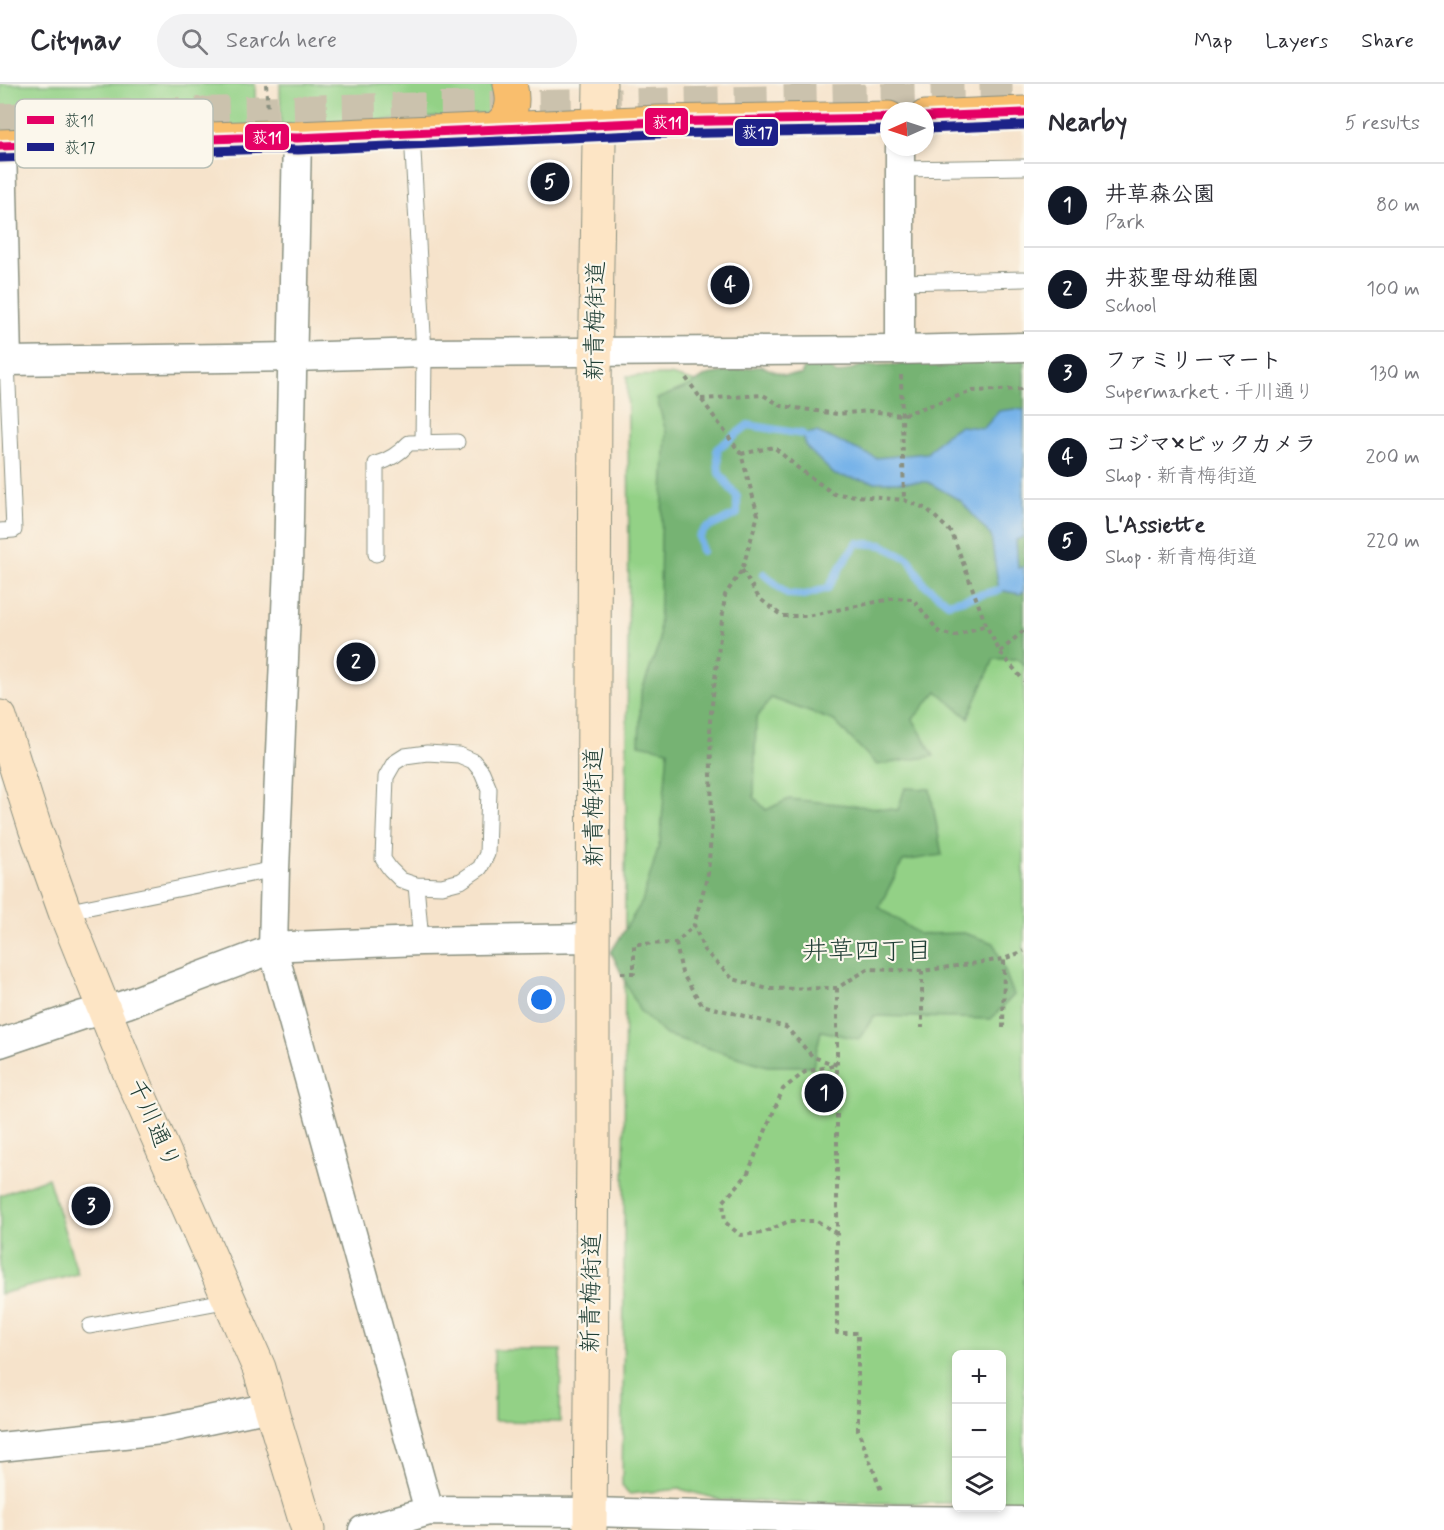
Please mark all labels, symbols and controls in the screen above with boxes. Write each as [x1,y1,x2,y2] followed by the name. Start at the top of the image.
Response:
[157,14,577,68] search box
[30,23,121,60] text: Citynav
[178,25,211,58] icon: search
[226,27,337,55] text: Search here
[1194,27,1232,55] text: Map
[1265,27,1328,55] text: Layers
[1361,27,1414,55] text: Share
[15,99,213,168] legend
[880,102,934,156] north arrow
[1048,106,1127,140] text: Nearby
[644,107,689,136] line badge: 荻11
[1345,110,1420,137] text: 5 results
[64,111,94,132] text: 荻11
[652,113,682,134] text: 荻11
[734,118,779,147] line badge: 荻17
[244,123,290,151] line badge: 荻11
[741,123,773,144] text: 荻17
[252,128,282,149] text: 荻11
[64,138,95,159] text: 荻17
[530,160,570,204] pin: 5
[1105,181,1215,209] text: 井草森公園
[1063,192,1072,219] text: 1
[1376,192,1420,219] text: 80 m
[1105,209,1145,236] text: Park
[579,261,613,381] street label: 新青梅街道
[710,262,750,308] pin: 4
[1105,265,1259,293] text: 井荻聖母幼稚園
[1063,276,1072,303] text: 2
[1366,276,1420,303] text: 100 m
[1105,293,1157,320] text: School
[1105,347,1282,375] text: ファミリーマート
[1063,360,1072,387] text: 3
[1369,360,1420,387] text: 130 m
[1105,379,1315,406] text: Supermarket · 千川通り
[1105,431,1316,459] text: コジマ×ビックカメラ
[1062,444,1073,471] text: 4
[1365,444,1420,471] text: 200 m
[1105,463,1257,490] text: Shop · 新青梅街道
[1105,512,1205,540] text: L'Assiette
[1062,528,1074,555] text: 5
[1366,528,1420,555] text: 220 m
[1105,544,1257,571] text: Shop · 新青梅街道
[336,640,376,684] pin: 2
[579,747,610,867] street label: 新青梅街道
[802,935,932,969] district label: 井草四丁目
[527,985,556,1014] your location
[804,1070,844,1116] pin: 1
[119,1074,187,1174] street label: 千川通り
[72,1184,110,1228] pin: 3
[575,1233,609,1353] street label: 新青梅街道
[952,1350,1006,1512] map controls
[952,1350,1006,1404] button: +
[952,1404,1006,1458] button: −
[952,1458,1006,1512] button: layers

